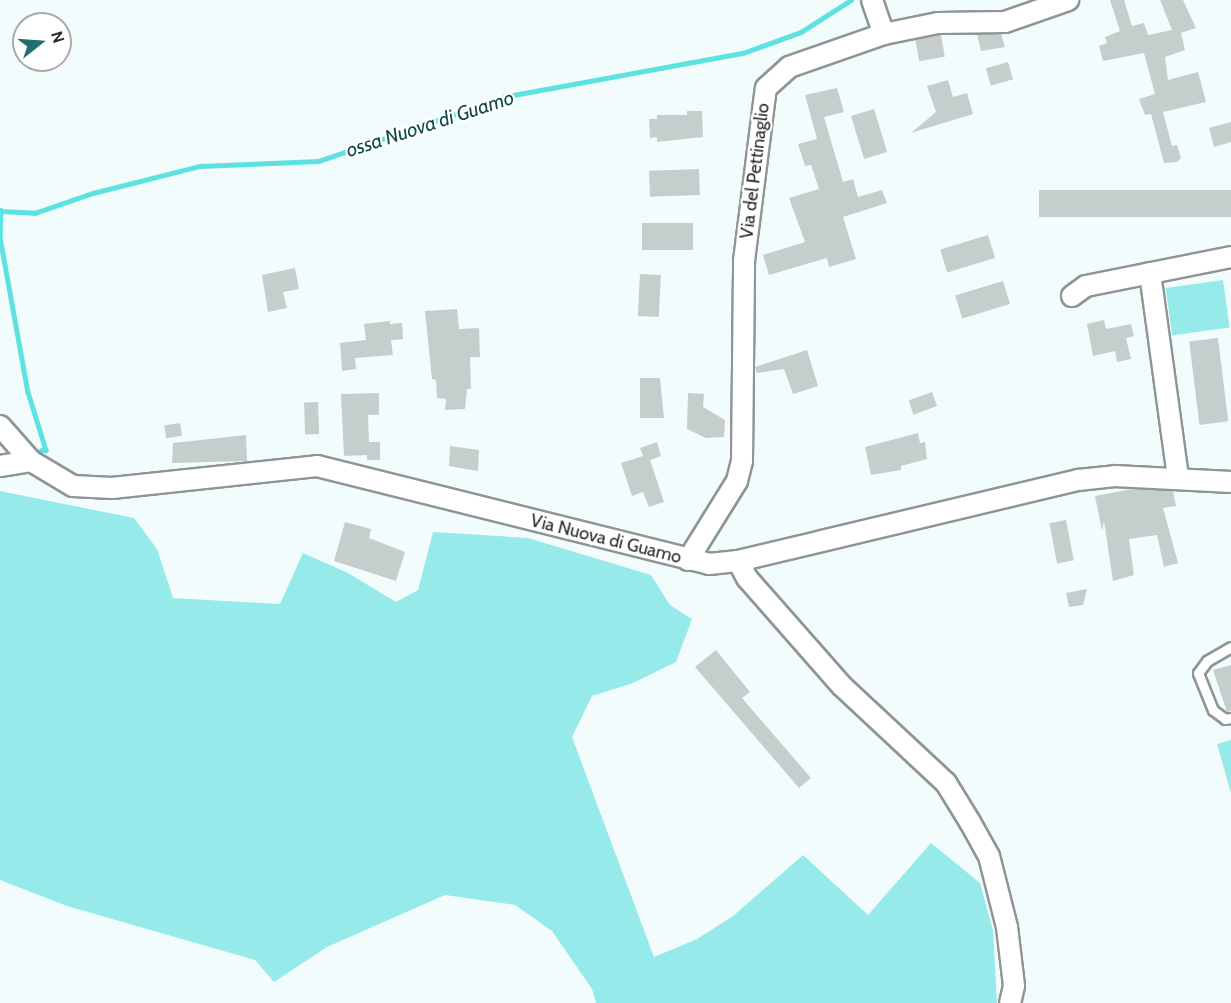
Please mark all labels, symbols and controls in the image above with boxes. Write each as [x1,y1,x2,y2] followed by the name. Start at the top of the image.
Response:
[12,12,72,72] north arrow
[47,29,69,45] text: N
[343,86,517,162] water label: ossa Nuova di Guamo
[736,102,774,240] street label: Via del Pettinaglio
[528,510,684,568] street label: Via Nuova di Guamo

